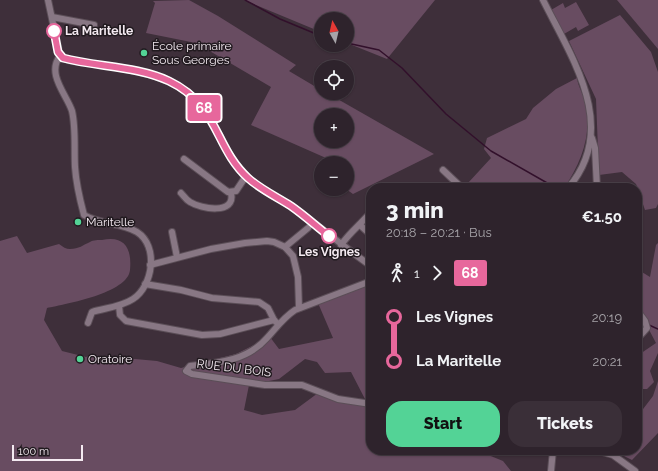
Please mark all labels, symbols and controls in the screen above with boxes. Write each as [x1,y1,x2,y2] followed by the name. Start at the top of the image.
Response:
[314,12,354,52] north arrow
[314,12,354,196] map controls
[46,23,62,39] marker: La Maritelle
[65,24,133,38] place label: La Maritelle
[152,39,232,67] place label: École primaire Sous Georges
[139,48,149,58] marker: École primaire Sous Georges
[314,60,354,100] button: locate
[186,95,222,121] line badge: 68
[196,100,212,116] text: 68
[314,108,354,148] button: +
[314,156,354,196] button: −
[386,197,444,223] text: 3 min
[582,208,622,226] text: €1.50
[86,215,134,229] place label: Maritelle
[73,217,83,227] marker: Maritelle
[386,225,492,240] text: 20:18 – 20:21 · Bus
[321,228,337,244] marker: Les Vignes
[298,245,360,259] place label: Les Vignes
[386,262,408,284] icon: walk
[426,262,448,284] icon: forward
[462,265,479,281] text: 68
[414,266,420,281] text: 1
[416,308,493,326] text: Les Vignes
[592,310,622,325] text: 20:19
[88,352,132,366] place label: Oratoire
[416,352,501,370] text: La Maritelle
[75,354,85,364] marker: Oratoire
[592,354,622,369] text: 20:21
[196,356,272,380] street label: RUE DU BOIS
[386,401,500,447] button: Start
[508,401,622,447] button: Tickets
[12,443,83,462] scale bar
[18,445,49,458] text: 100 m

